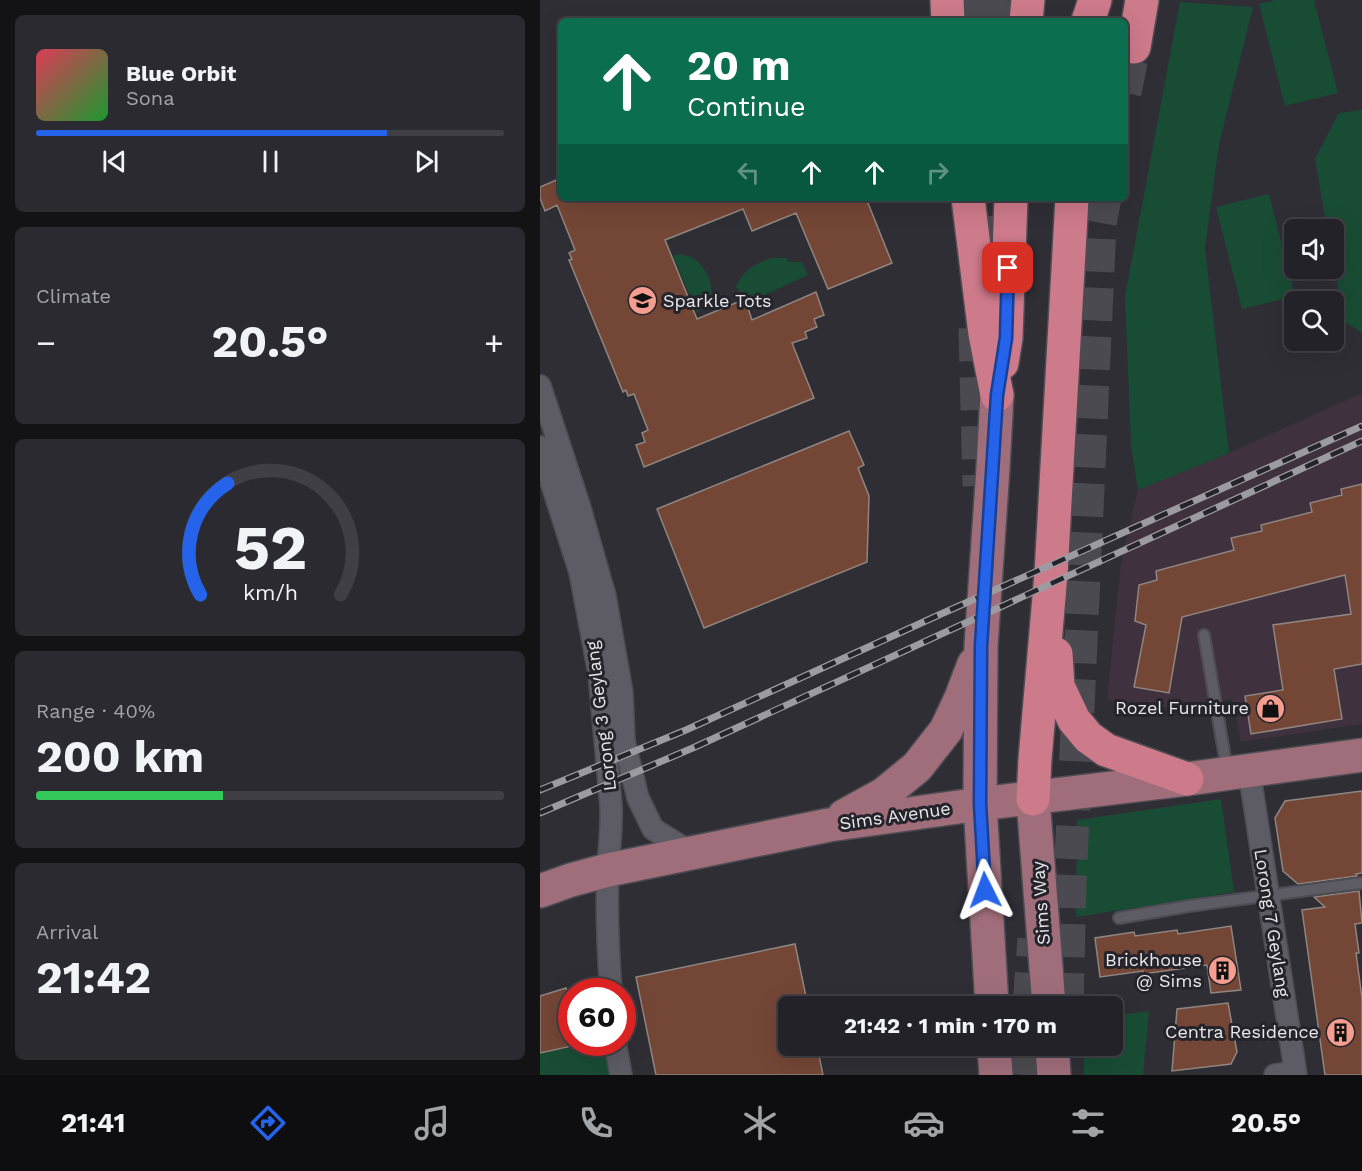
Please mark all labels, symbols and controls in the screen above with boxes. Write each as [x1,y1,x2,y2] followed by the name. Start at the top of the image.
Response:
[687,41,791,90] text: 20 m
[588,42,666,120] icon: ahead
[126,61,236,86] text: Blue Orbit
[126,86,175,110] text: Sona
[687,91,806,123] text: Continue
[98,145,131,178] icon: previous
[254,145,287,178] icon: pause
[410,145,443,178] icon: next
[732,156,765,189] icon: left
[795,156,828,189] icon: ahead
[858,156,891,189] icon: ahead
[921,156,954,189] icon: right
[1284,219,1344,351] map controls
[1284,219,1344,279] button: sound
[982,242,1033,293] pin
[991,251,1024,284] icon: arrive
[36,284,111,308] text: Climate
[626,285,658,317] school or university icon: Sparkle Tots
[663,290,772,311] place label: Sparkle Tots
[1284,291,1344,351] button: search
[212,315,328,368] text: 20.5°
[36,323,56,362] text: −
[484,323,504,362] text: +
[233,511,307,584] text: 52
[242,580,298,605] text: km/h
[581,639,620,792] street label: Lorong 3 Geylang
[1254,692,1286,724] shop icon: Rozel Furniture
[1115,697,1249,718] place label: Rozel Furniture
[36,699,155,723] text: Range · 40%
[36,730,204,783] text: 200 km
[838,797,952,834] street label: Sims Avenue
[1250,847,1295,999] street label: Lorong 7 Geylang
[953,858,1017,922] position arrow
[1027,860,1054,946] street label: Sims Way
[36,920,98,944] text: Arrival
[1105,949,1202,991] place label: Brickhouse @ Sims
[36,951,151,1004] text: 21:42
[1207,954,1239,986] building icon: Brickhouse @ Sims
[558,978,636,1056] speed limit sign: 60
[844,1013,1057,1038] text: 21:42 · 1 min · 170 m
[1324,1016,1356,1048] building icon: Centra Residence
[1165,1021,1319,1042] place label: Centra Residence
[247,1102,289,1144] icon: directions
[411,1102,453,1144] icon: music
[575,1102,617,1144] icon: phone
[739,1102,781,1144] icon: climate
[903,1102,945,1144] icon: car
[1067,1102,1109,1144] icon: filters
[61,1107,125,1139] text: 21:41
[1231,1107,1301,1139] text: 20.5°

